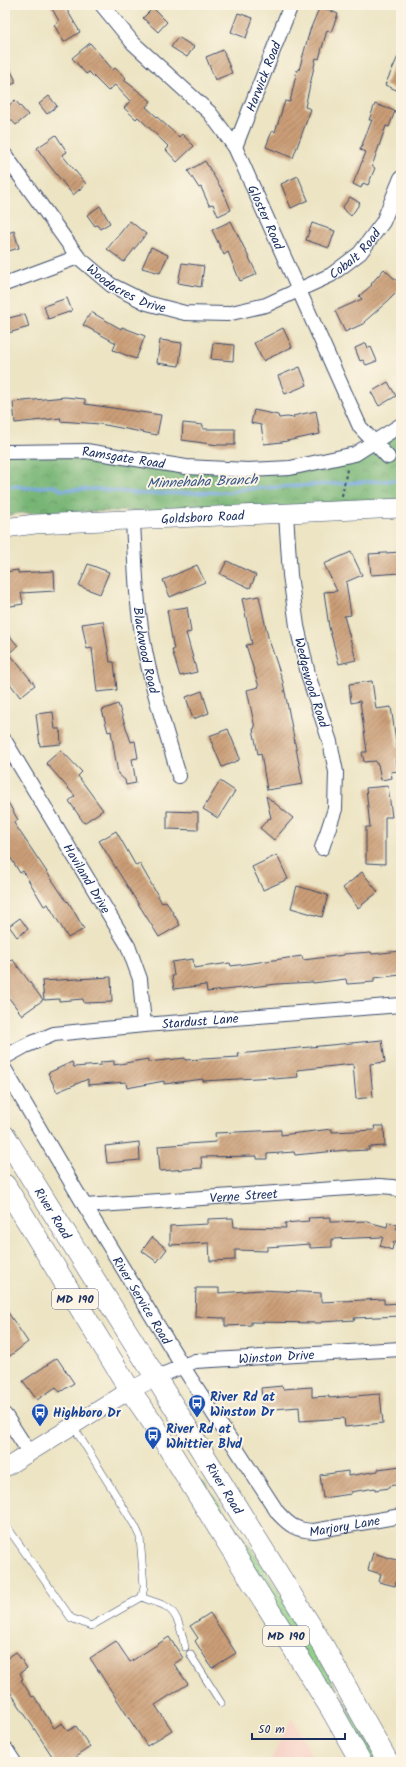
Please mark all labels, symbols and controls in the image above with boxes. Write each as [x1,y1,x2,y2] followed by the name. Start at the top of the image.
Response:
[241,38,288,115] street label: Harwick Road
[241,182,289,254] street label: Gloster Road
[325,224,387,285] street label: Cobalt Road
[81,259,168,320] street label: Woodacres Drive
[82,442,167,476] street label: Ramsgate Road
[146,469,259,495] water label: Minnehaha Branch
[161,506,245,530] street label: Goldsboro Road
[126,606,164,697] street label: Blackwood Road
[288,636,334,731] street label: Wedgewood Road
[57,840,115,918] street label: Haviland Drive
[161,1009,240,1036] street label: Stardust Lane
[28,1184,76,1244] street label: River Road
[209,1184,279,1209] street label: Verne Street
[106,1253,176,1350] street label: River Service Road
[52,1289,98,1309] road number: MD 190
[238,1345,315,1370] street label: Winston Drive
[210,1387,276,1423] place label: River Rd at Winston Dr
[187,1393,207,1418] bus stop icon: River Rd at Winston Dr
[30,1402,50,1427] bus stop icon: Highboro Dr
[53,1403,122,1424] place label: Highboro Dr
[166,1419,243,1455] place label: River Rd at Whittier Blvd
[143,1425,163,1450] bus stop icon: River Rd at Whittier Blvd
[199,1459,248,1519] street label: River Road
[308,1511,382,1544] street label: Marjory Lane
[263,1626,309,1646] road number: MD 190
[252,1715,345,1741] scale bar
[258,1720,285,1739] text: 50 m

